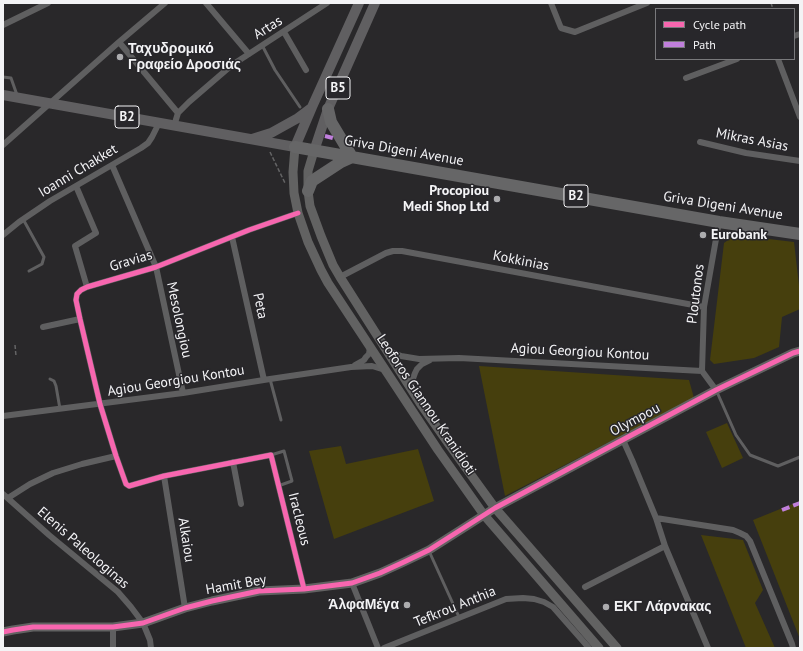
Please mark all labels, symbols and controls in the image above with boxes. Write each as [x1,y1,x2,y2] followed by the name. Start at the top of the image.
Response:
[655,8,795,60] legend
[250,13,286,43] street label: Artas
[693,17,746,32] text: Cycle path
[693,37,716,52] text: Path
[128,41,241,74] place label: Ταχυδρομικό Γραφείο Δροσιάς
[115,52,125,62] marker: Ταχυδρομικό Γραφείο Δροσιάς
[326,77,350,99] road number: B5
[115,106,139,128] road number: B2
[714,125,790,155] street label: Mikras Asias
[343,132,465,170] street label: Griva Digeni Avenue
[36,141,120,201] street label: Ioanni Chakket
[403,183,489,216] place label: Procopiou Medi Shop Ltd
[564,185,588,207] road number: B2
[662,188,784,224] street label: Griva Digeni Avenue
[492,194,502,204] marker: Procopiou Medi Shop Ltd
[711,227,767,243] place label: Eurobank
[698,230,708,240] marker: Eurobank
[108,247,154,275] street label: Gravias
[492,247,550,275] street label: Kokkinias
[684,263,708,325] street label: Ploutonos
[163,281,195,359] street label: Mesolongiou
[249,291,271,321] street label: Peta
[373,331,479,479] street label: Leoforos Giannou Kranidioti
[510,340,650,364] street label: Agiou Georgiou Kontou
[106,362,246,400] street label: Agiou Georgiou Kontou
[607,400,663,440] street label: Olympou
[284,491,314,547] street label: Iracleous
[34,504,132,592] street label: Elenis Paleologinas
[174,517,198,563] street label: Alkaiou
[204,571,268,599] street label: Hamit Bey
[412,583,498,631] street label: Tefkrou Anthia
[328,597,399,613] place label: ΆλφαΜέγα
[614,599,712,615] place label: ΕΚΓ Λάρνακας
[402,600,412,610] marker: ΆλφαΜέγα
[601,602,611,612] marker: ΕΚΓ Λάρνακας

